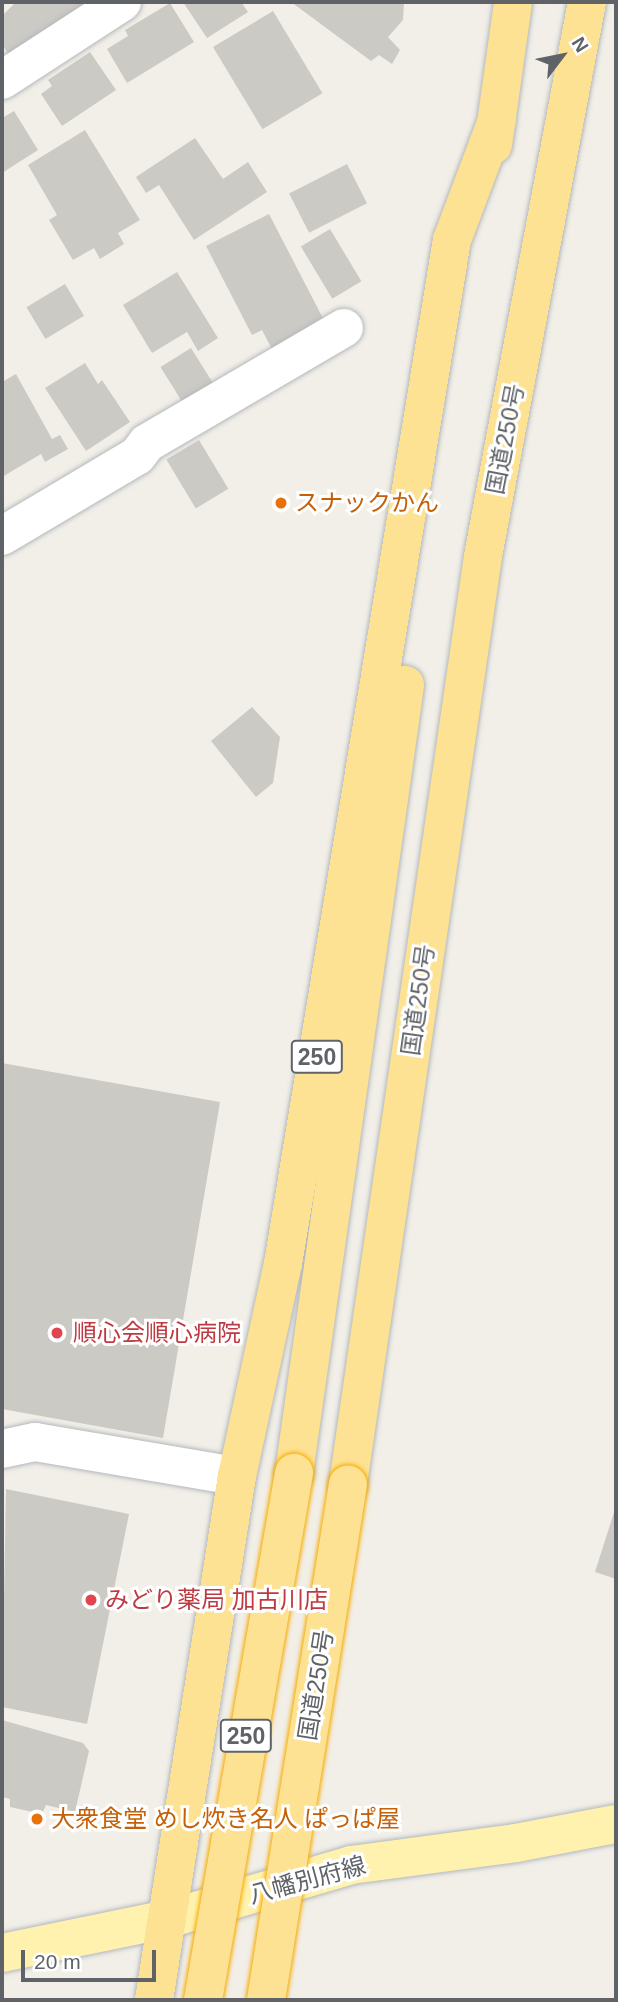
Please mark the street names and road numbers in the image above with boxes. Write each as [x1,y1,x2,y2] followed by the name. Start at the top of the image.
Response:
[480,381,530,497] street label: 国道250号
[396,943,440,1057] street label: 国道250号
[291,1038,343,1076] road number: 250
[293,1627,339,1743] street label: 国道250号
[220,1716,272,1756] road number: 250
[245,1851,369,1909] street label: 八幡別府線

